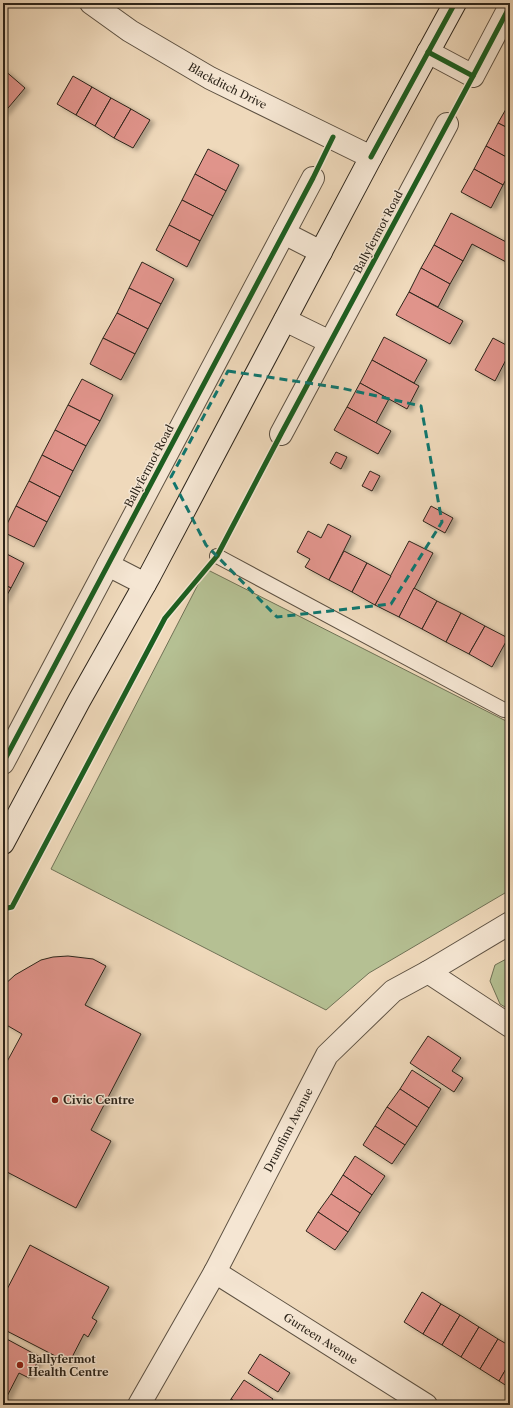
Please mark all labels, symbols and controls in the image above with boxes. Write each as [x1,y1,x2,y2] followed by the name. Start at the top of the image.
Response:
[186,60,269,112] street label: Blackditch Drive
[350,188,406,276] street label: Ballyfermot Road
[121,422,177,510] street label: Ballyfermot Road
[261,1085,316,1175] street label: Drumfinn Avenue
[63,1093,135,1107] place label: Civic Centre
[50,1095,60,1105] marker: Civic Centre
[281,1310,360,1367] street label: Gurteen Avenue
[28,1352,109,1379] place label: Ballyfermot Health Centre
[15,1360,25,1370] marker: Ballyfermot Health Centre

